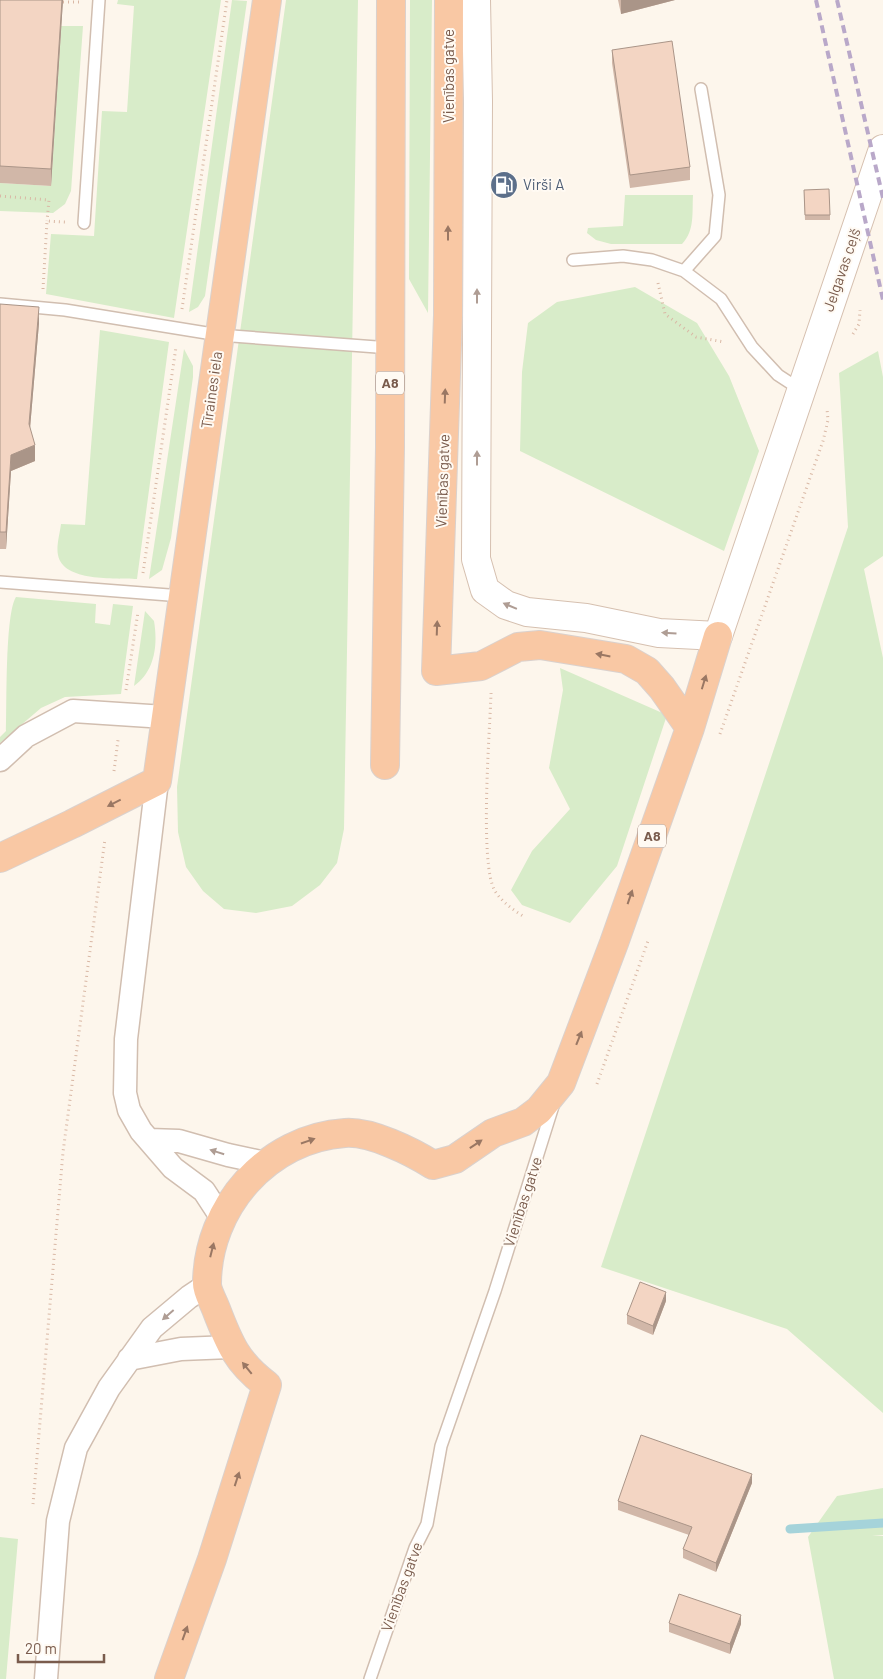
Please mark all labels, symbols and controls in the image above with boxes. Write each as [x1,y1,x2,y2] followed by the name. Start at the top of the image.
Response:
[439,29,457,123] street label: Vienības gatve
[489,170,519,200] fuel station icon: Virši A
[523,175,564,193] place label: Virši A
[444,225,452,241] one-way arrow
[818,226,864,314] street label: Jelgavas ceļš
[473,288,481,304] one-way arrow
[197,350,225,430] street label: Tīraines iela
[376,372,404,394] road number: A8
[442,387,450,403] one-way arrow
[431,434,453,528] street label: Vienības gatve
[473,450,481,466] one-way arrow
[503,601,517,609] one-way arrow
[434,619,442,635] one-way arrow
[661,629,677,637] one-way arrow
[594,650,610,658] one-way arrow
[700,674,708,689] one-way arrow
[106,799,121,807] one-way arrow
[638,824,666,848] road number: A8
[627,890,634,905] one-way arrow
[575,1030,583,1045] one-way arrow
[301,1137,316,1145] one-way arrow
[470,1140,483,1149] one-way arrow
[210,1148,225,1156] one-way arrow
[499,1154,545,1249] street label: Vienības gatve
[208,1243,216,1258] one-way arrow
[162,1309,175,1320] one-way arrow
[242,1362,253,1375] one-way arrow
[234,1471,242,1486] one-way arrow
[377,1539,426,1634] street label: Vienības gatve
[182,1625,190,1640] one-way arrow
[18,1632,104,1664] scale bar
[25,1639,57,1657] text: 20 m

